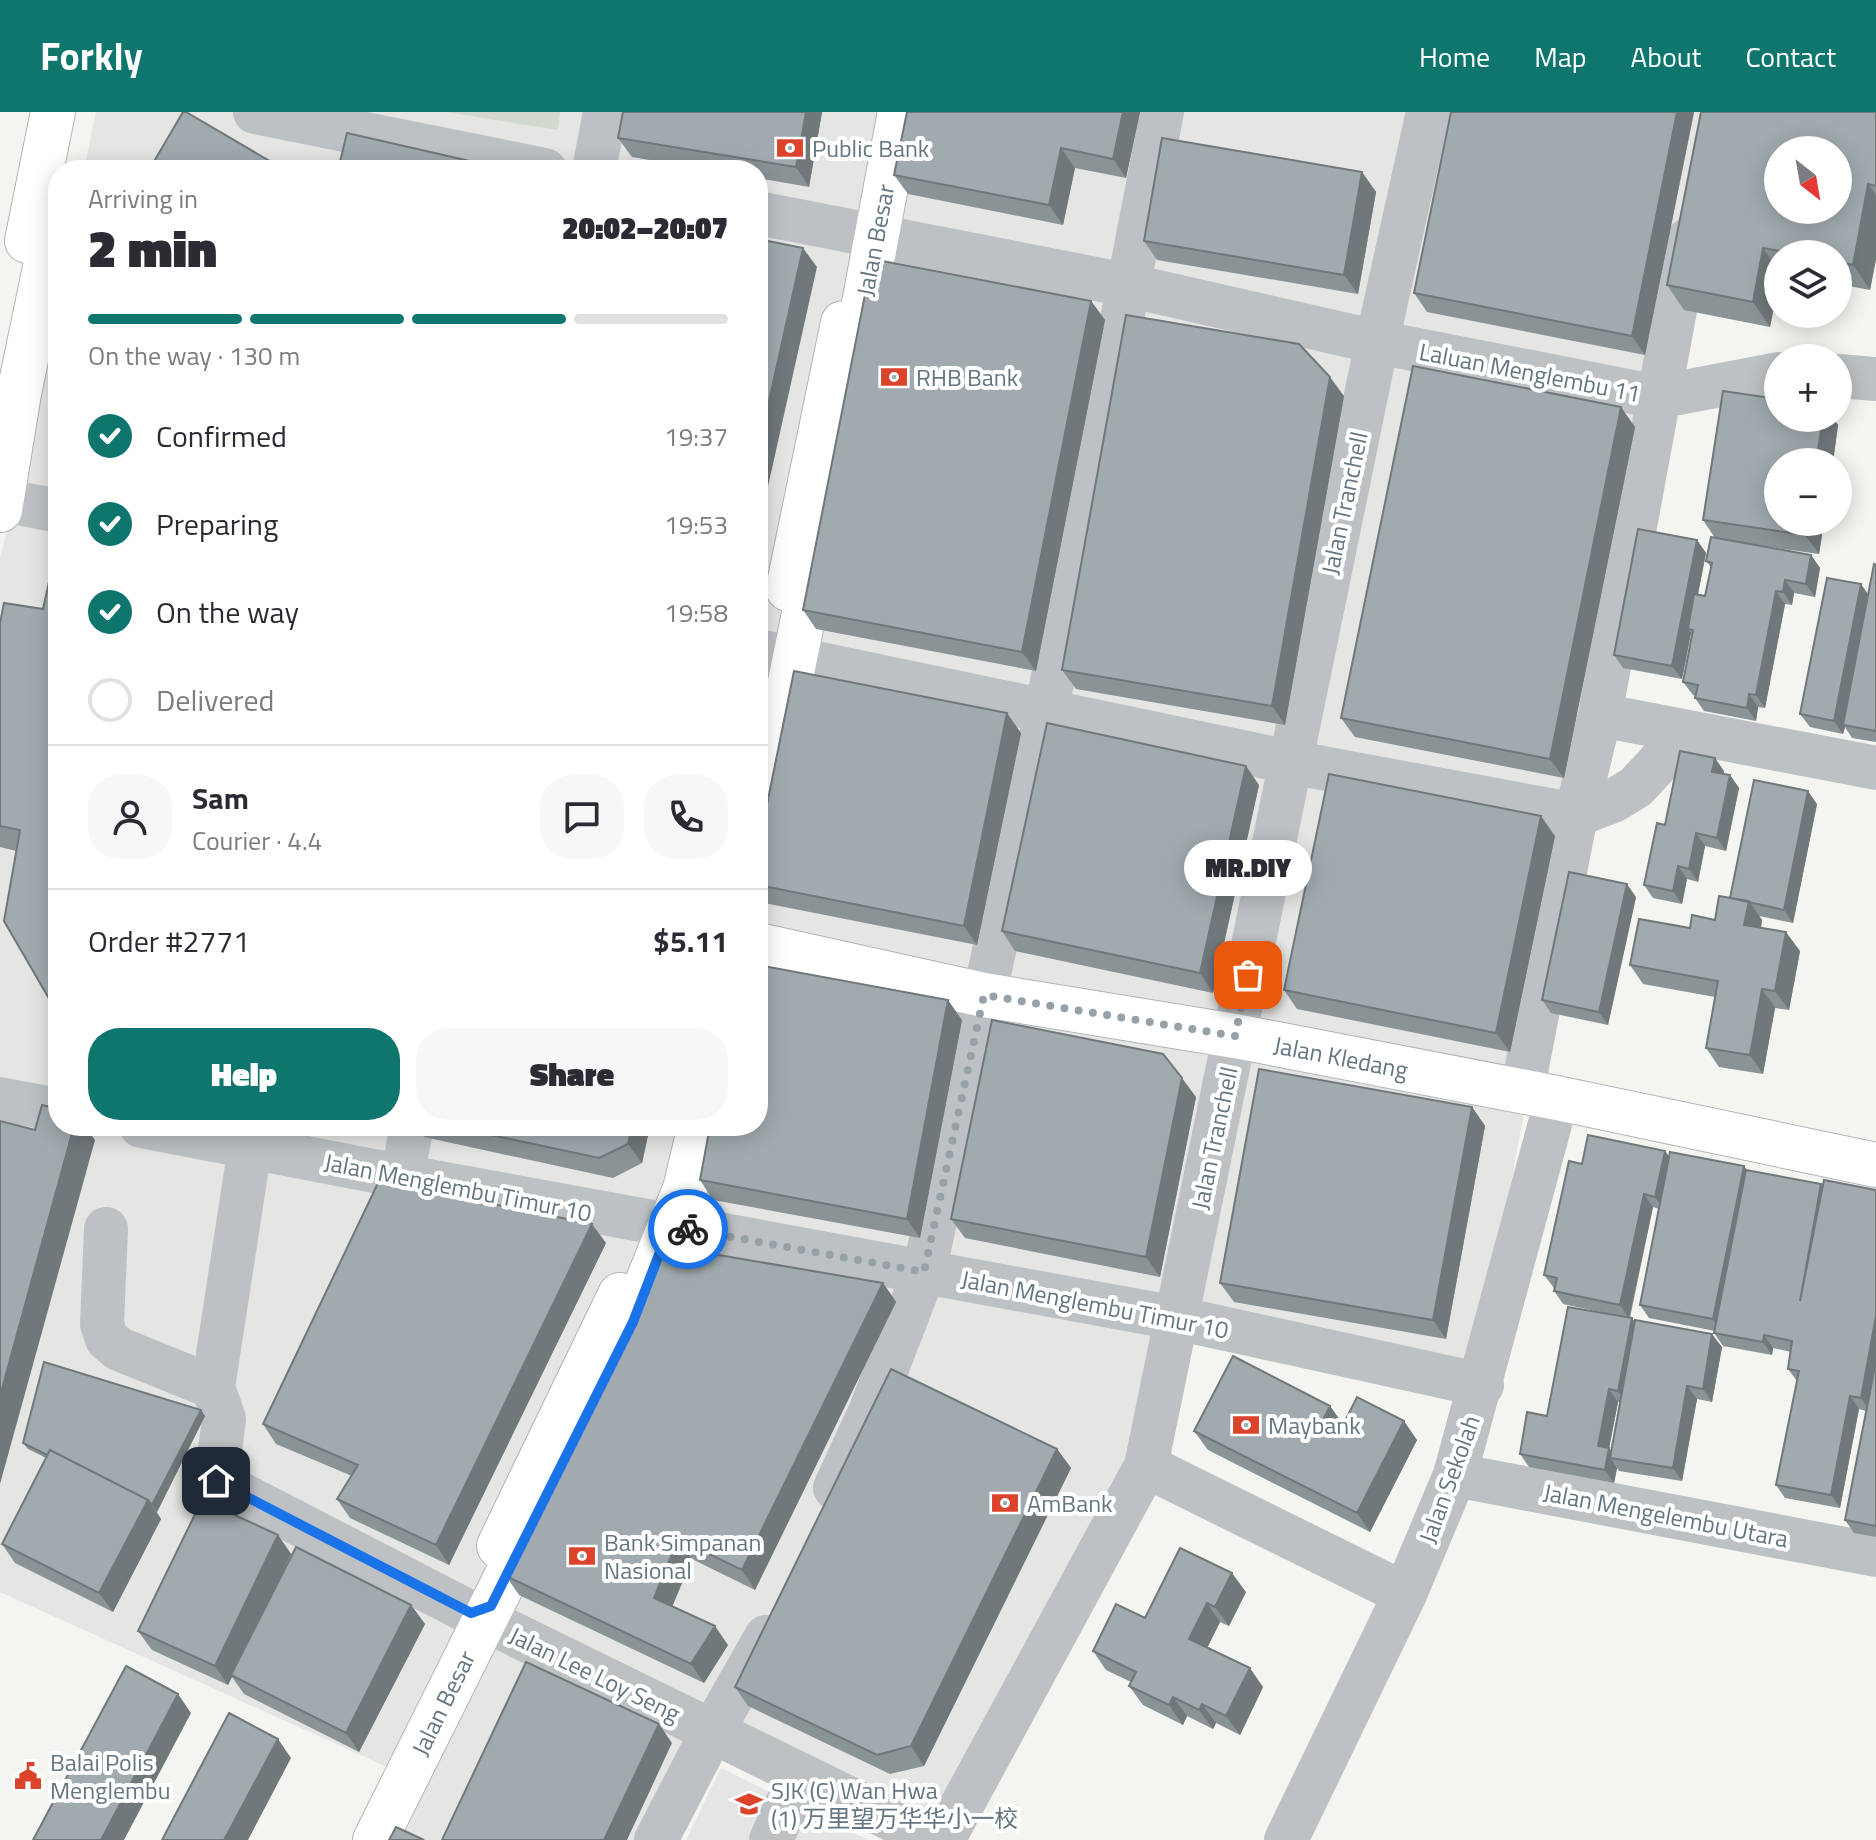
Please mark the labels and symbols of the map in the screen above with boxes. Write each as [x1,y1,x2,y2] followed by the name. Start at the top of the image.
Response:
[812,130,930,166] place label: Public Bank
[775,133,805,163] bank icon: Public Bank
[1764,136,1852,224] north arrow
[847,181,903,299] street label: Jalan Besar
[1416,333,1644,411] street label: Laluan Menglembu 11
[916,359,1019,395] place label: RHB Bank
[879,362,909,392] bank icon: RHB Bank
[1311,428,1377,578] street label: Jalan Tranchell
[1184,839,1312,895] callout: MR.DIY
[1214,941,1282,1009] pin
[1271,1026,1411,1088] street label: Jalan Kledang
[1181,1063,1247,1213] street label: Jalan Tranchell
[321,1143,595,1231] street label: Jalan Menglembu Timur 10
[648,1189,728,1269] courier
[958,1260,1232,1348] street label: Jalan Menglembu Timur 10
[1268,1407,1361,1443] place label: Maybank
[1231,1410,1261,1440] bank icon: Maybank
[1409,1410,1489,1548] street label: Jalan Sekolah
[182,1447,250,1515] pin
[1540,1474,1792,1556] street label: Jalan Mengelembu Utara
[1027,1485,1113,1521] place label: AmBank
[990,1488,1020,1518] bank icon: AmBank
[604,1524,761,1588] place label: Bank Simpanan Nasional
[567,1541,597,1571] bank icon: Bank Simpanan Nasional
[503,1617,687,1731] street label: Jalan Lee Loy Seng
[402,1644,484,1762] street label: Jalan Besar
[50,1744,170,1808] place label: Balai Polis Menglembu
[13,1761,43,1791] public building icon: Balai Polis Menglembu
[771,1772,1018,1836] place label: SJK (C) Wan Hwa (1) 万里望万华华小一校
[734,1789,764,1819] school or university icon: SJK (C) Wan Hwa (1) 万里望万华华小一校

